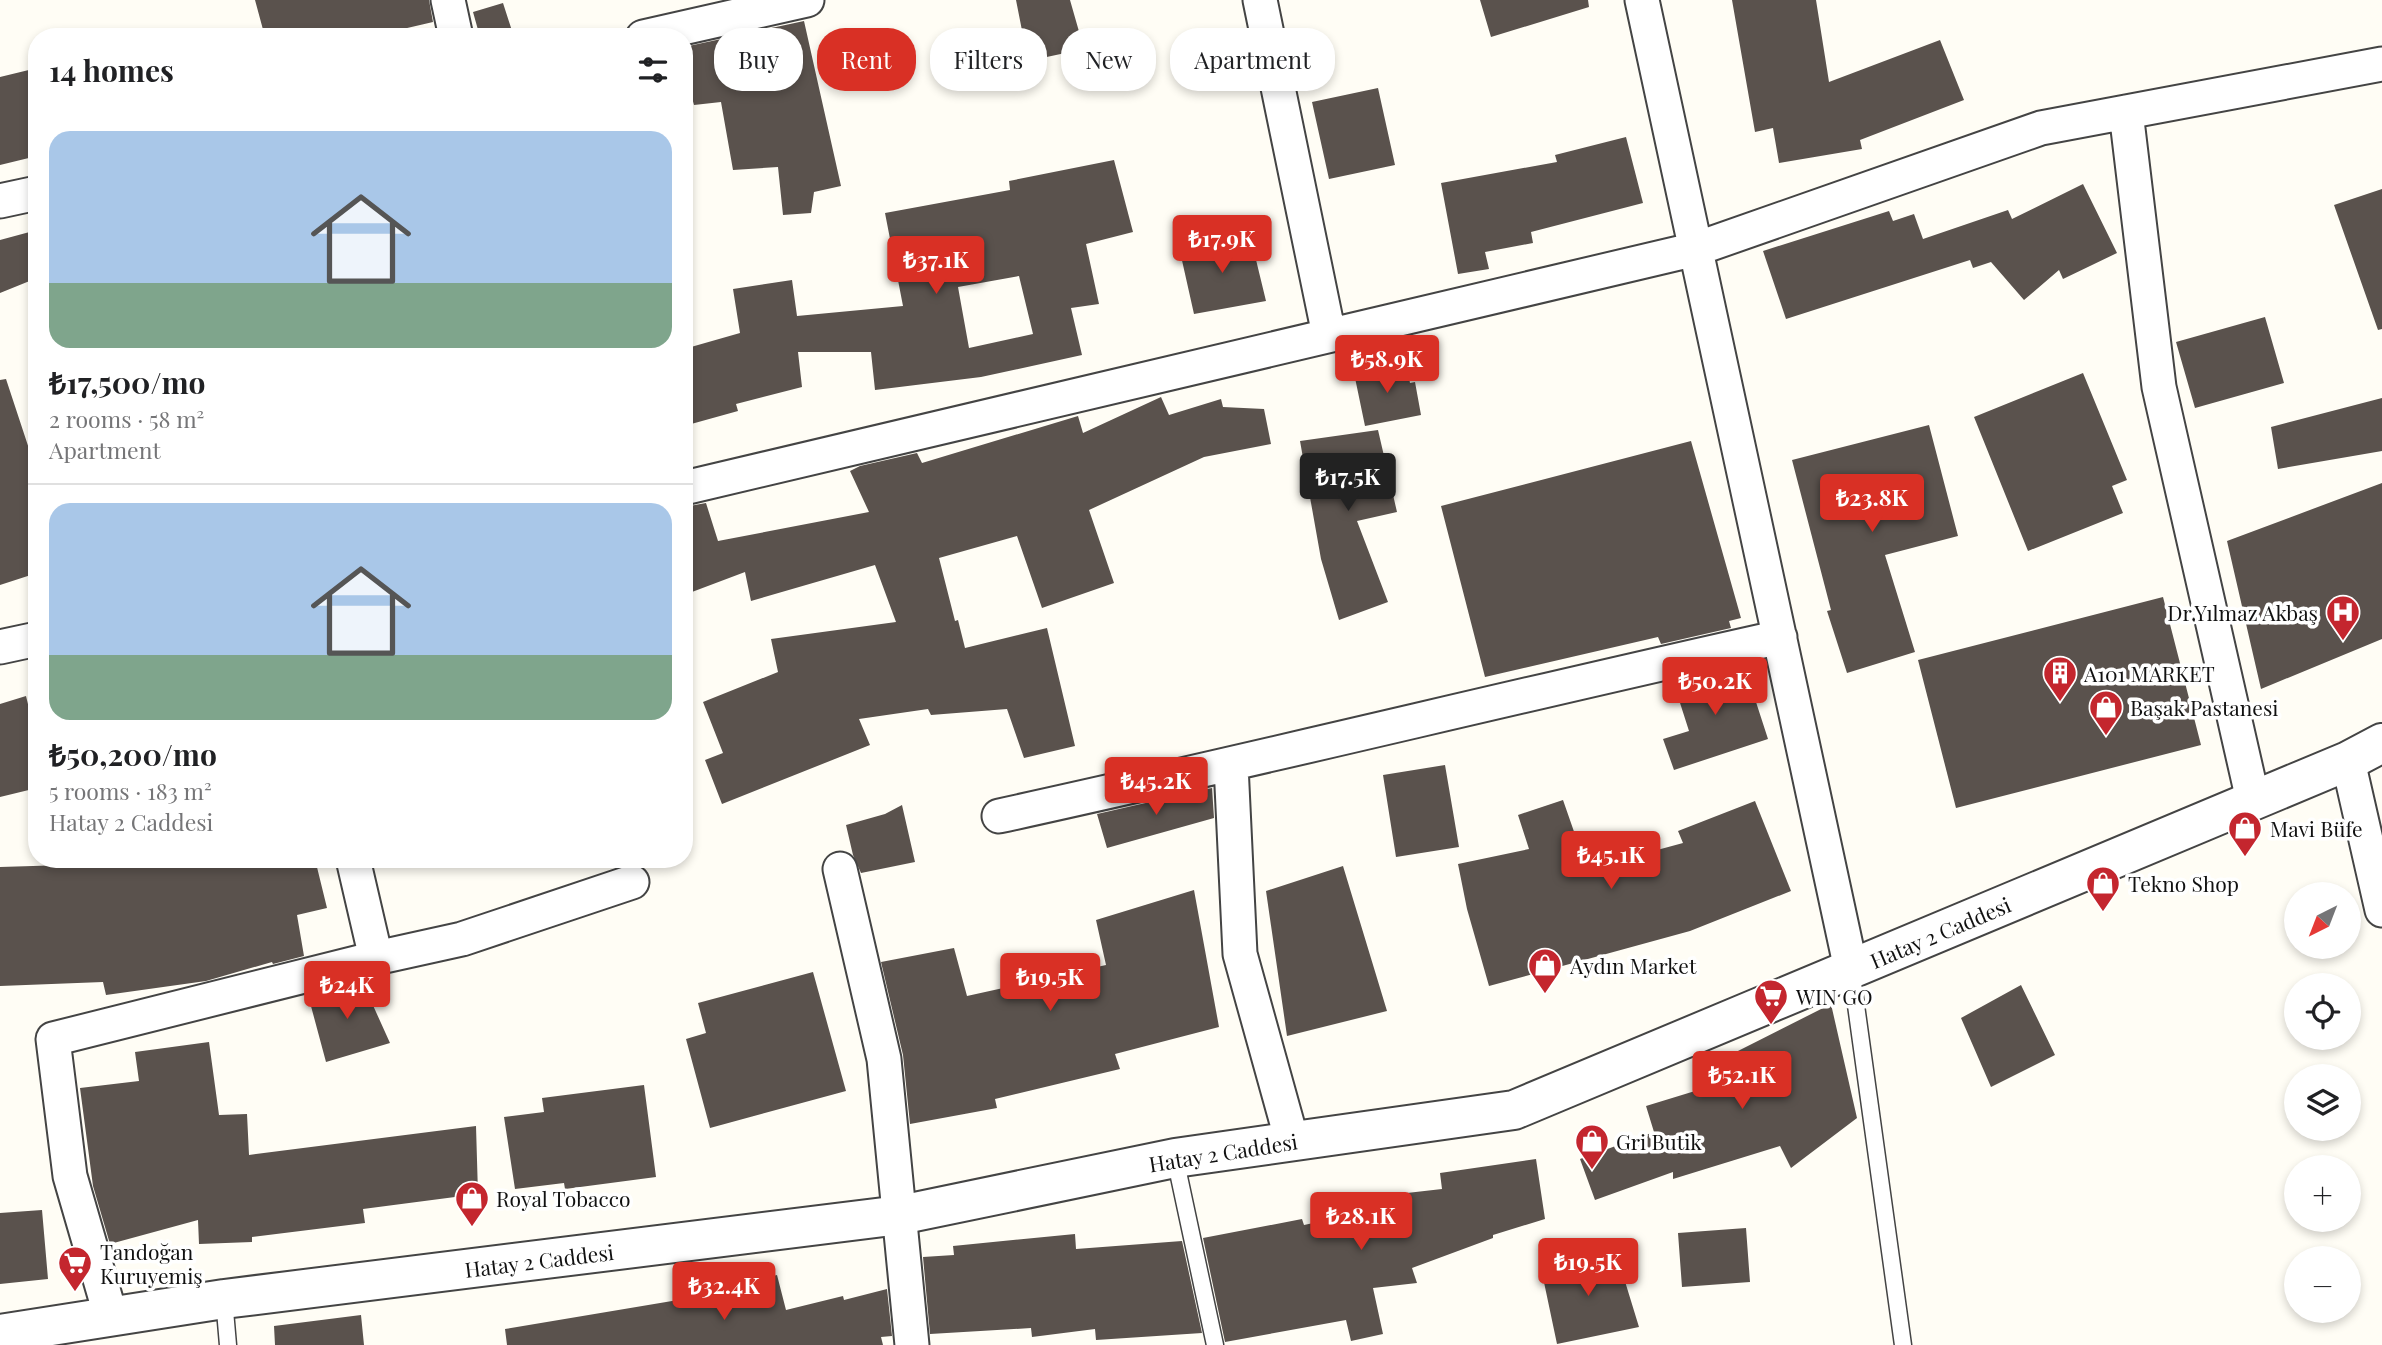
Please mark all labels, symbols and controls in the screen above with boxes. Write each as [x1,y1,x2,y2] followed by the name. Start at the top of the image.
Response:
[714,28,803,91] chip: Buy
[817,28,916,91] chip: Rent
[930,28,1047,91] chip: Filters
[1061,28,1156,91] chip: New
[1170,28,1335,91] chip: Apartment
[49,50,174,90] text: 14 homes
[634,51,672,89] icon: filters
[298,176,424,302] icon: home
[1165,216,1279,275] pin: ₺17.9K
[1189,222,1255,253] text: ₺17.9K
[879,236,993,296] pin: ₺37.1K
[903,243,969,274] text: ₺37.1K
[1330,336,1444,395] pin: ₺58.9K
[1351,342,1423,373] text: ₺58.9K
[49,362,206,402] text: ₺17,500/mo
[49,403,204,434] text: 2 rooms · 58 m²
[49,434,161,465] text: Apartment
[1291,454,1405,513] pin: ₺17.5K
[1316,460,1380,491] text: ₺17.5K
[1815,475,1929,534] pin: ₺23.8K
[1836,481,1908,512] text: ₺23.8K
[298,548,424,674] icon: home
[2324,593,2362,642] hospital icon: Dr.Yılmaz Akbaş
[2167,598,2318,626] place label: Dr.Yılmaz Akbaş
[2041,654,2079,703] building icon: A101 MARKET
[1658,658,1772,717] pin: ₺50.2K
[2083,659,2215,687] place label: A101 MARKET
[1678,664,1752,695] text: ₺50.2K
[2087,688,2125,737] shop icon: Başak Pastanesi
[2130,693,2279,721] place label: Başak Pastanesi
[49,734,217,774] text: ₺50,200/mo
[1099,758,1213,817] pin: ₺45.2K
[1121,764,1191,795] text: ₺45.2K
[49,775,212,806] text: 5 rooms · 183 m²
[49,806,213,837] text: Hatay 2 Caddesi
[2226,809,2264,858] shop icon: Mavi Büfe
[2270,814,2363,842] place label: Mavi Büfe
[1554,832,1668,891] pin: ₺45.1K
[1577,838,1645,869] text: ₺45.1K
[2084,864,2122,913] shop icon: Tekno Shop
[2128,869,2239,897] place label: Tekno Shop
[2284,882,2361,959] north arrow
[2284,882,2361,1323] map controls
[1865,890,2015,974] street label: Hatay 2 Caddesi
[1526,946,1564,995] shop icon: Aydın Market
[1569,951,1697,979] place label: Aydın Market
[993,954,1107,1013] pin: ₺19.5K
[1016,960,1084,991] text: ₺19.5K
[306,962,388,1021] pin: ₺24K
[320,968,374,999] text: ₺24K
[2284,973,2361,1050] button: locate
[1752,977,1790,1026] supermarket icon: WIN GO
[1795,982,1873,1010] place label: WIN GO
[1685,1052,1799,1111] pin: ₺52.1K
[1708,1058,1776,1089] text: ₺52.1K
[2284,1064,2361,1141] button: layers
[1573,1122,1611,1171] shop icon: Gri Butik
[1147,1126,1299,1178] street label: Hatay 2 Caddesi
[1616,1127,1702,1155] place label: Gri Butik
[2284,1155,2361,1232] button: +
[453,1179,491,1228] shop icon: Royal Tobacco
[496,1184,630,1212] place label: Royal Tobacco
[1304,1192,1418,1252] pin: ₺28.1K
[1326,1199,1396,1230] text: ₺28.1K
[100,1237,203,1289] place label: Tandoğan Kuruyemiş
[463,1237,615,1283] street label: Hatay 2 Caddesi
[1531,1238,1645,1298] pin: ₺19.5K
[56,1244,94,1293] supermarket icon: Tandoğan Kuruyemiş
[1554,1245,1622,1276] text: ₺19.5K
[2284,1246,2361,1323] button: −
[667,1262,781,1322] pin: ₺32.4K
[688,1269,760,1300] text: ₺32.4K

